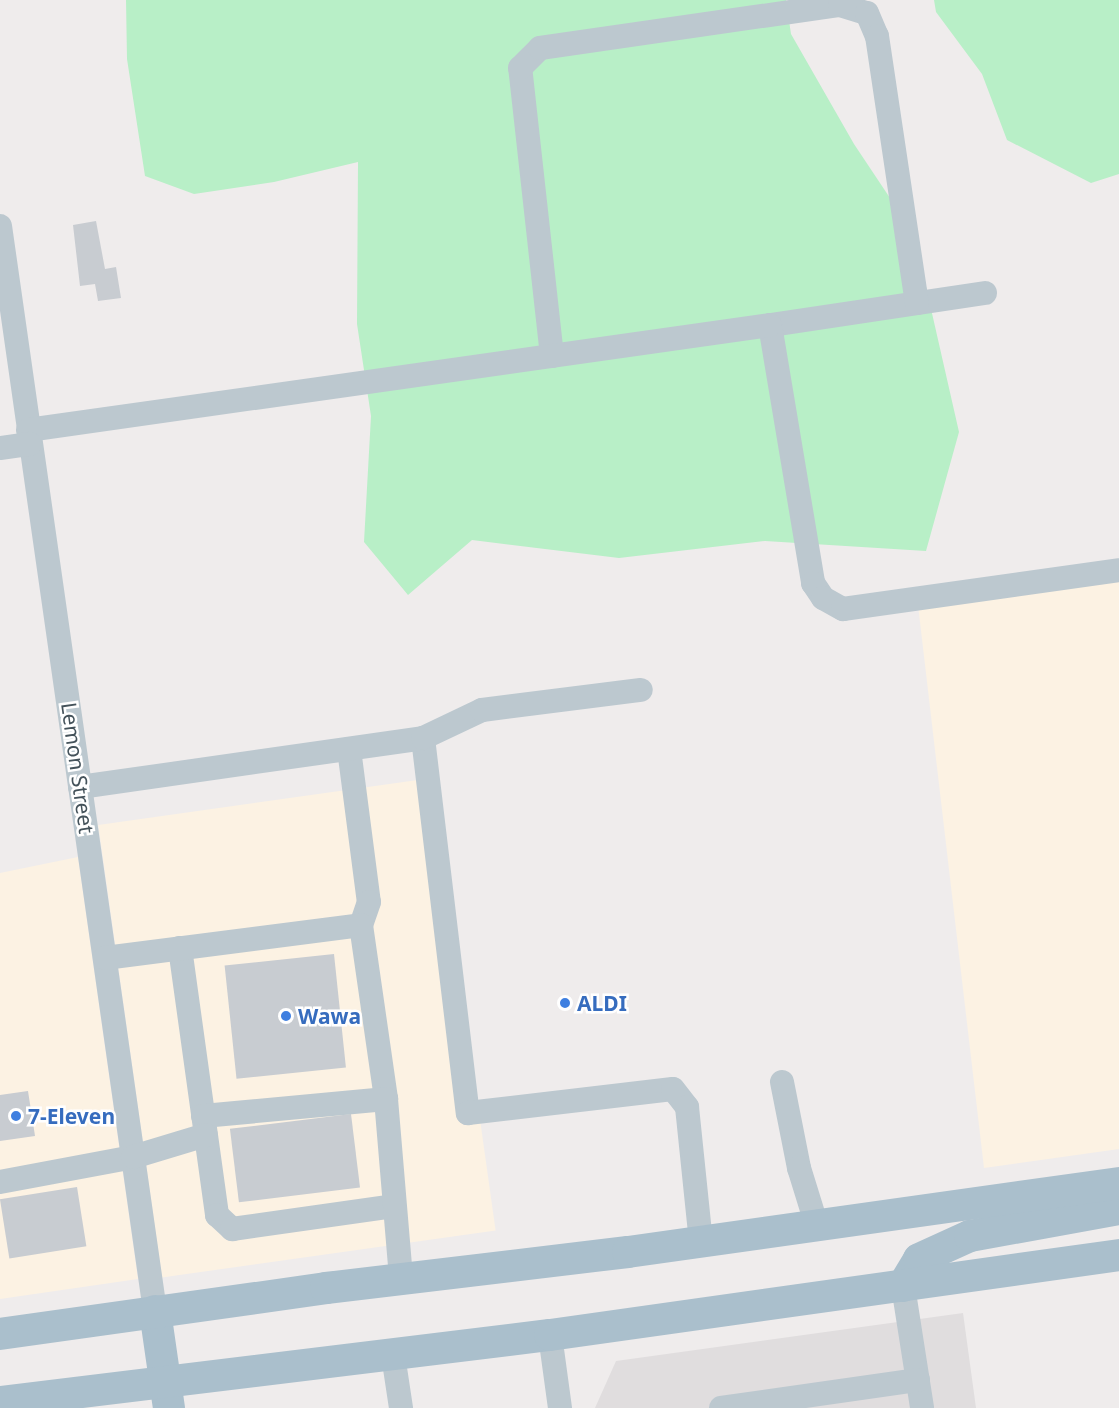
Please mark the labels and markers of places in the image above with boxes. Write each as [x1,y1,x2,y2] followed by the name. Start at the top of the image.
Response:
[577,990,627,1016] place label: ALDI
[558,996,572,1010] marker: ALDI
[298,1003,361,1029] place label: Wawa
[279,1009,293,1023] marker: Wawa
[28,1103,115,1129] place label: 7-Eleven
[9,1109,23,1123] marker: 7-Eleven

